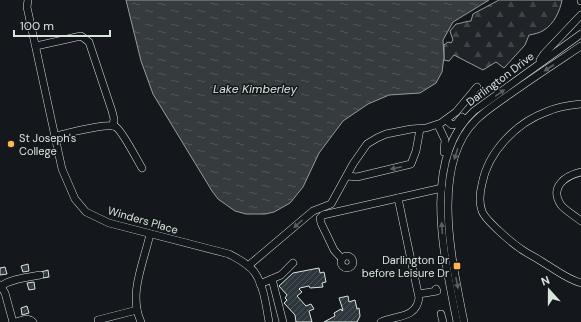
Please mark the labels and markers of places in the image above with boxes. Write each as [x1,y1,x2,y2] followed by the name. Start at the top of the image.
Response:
[19,131,76,158] place label: St Joseph's College
[6,139,16,149] marker: St Joseph's College
[362,253,449,280] place label: Darlington Dr before Leisure Dr
[452,261,462,271] marker: Darlington Dr before Leisure Dr

